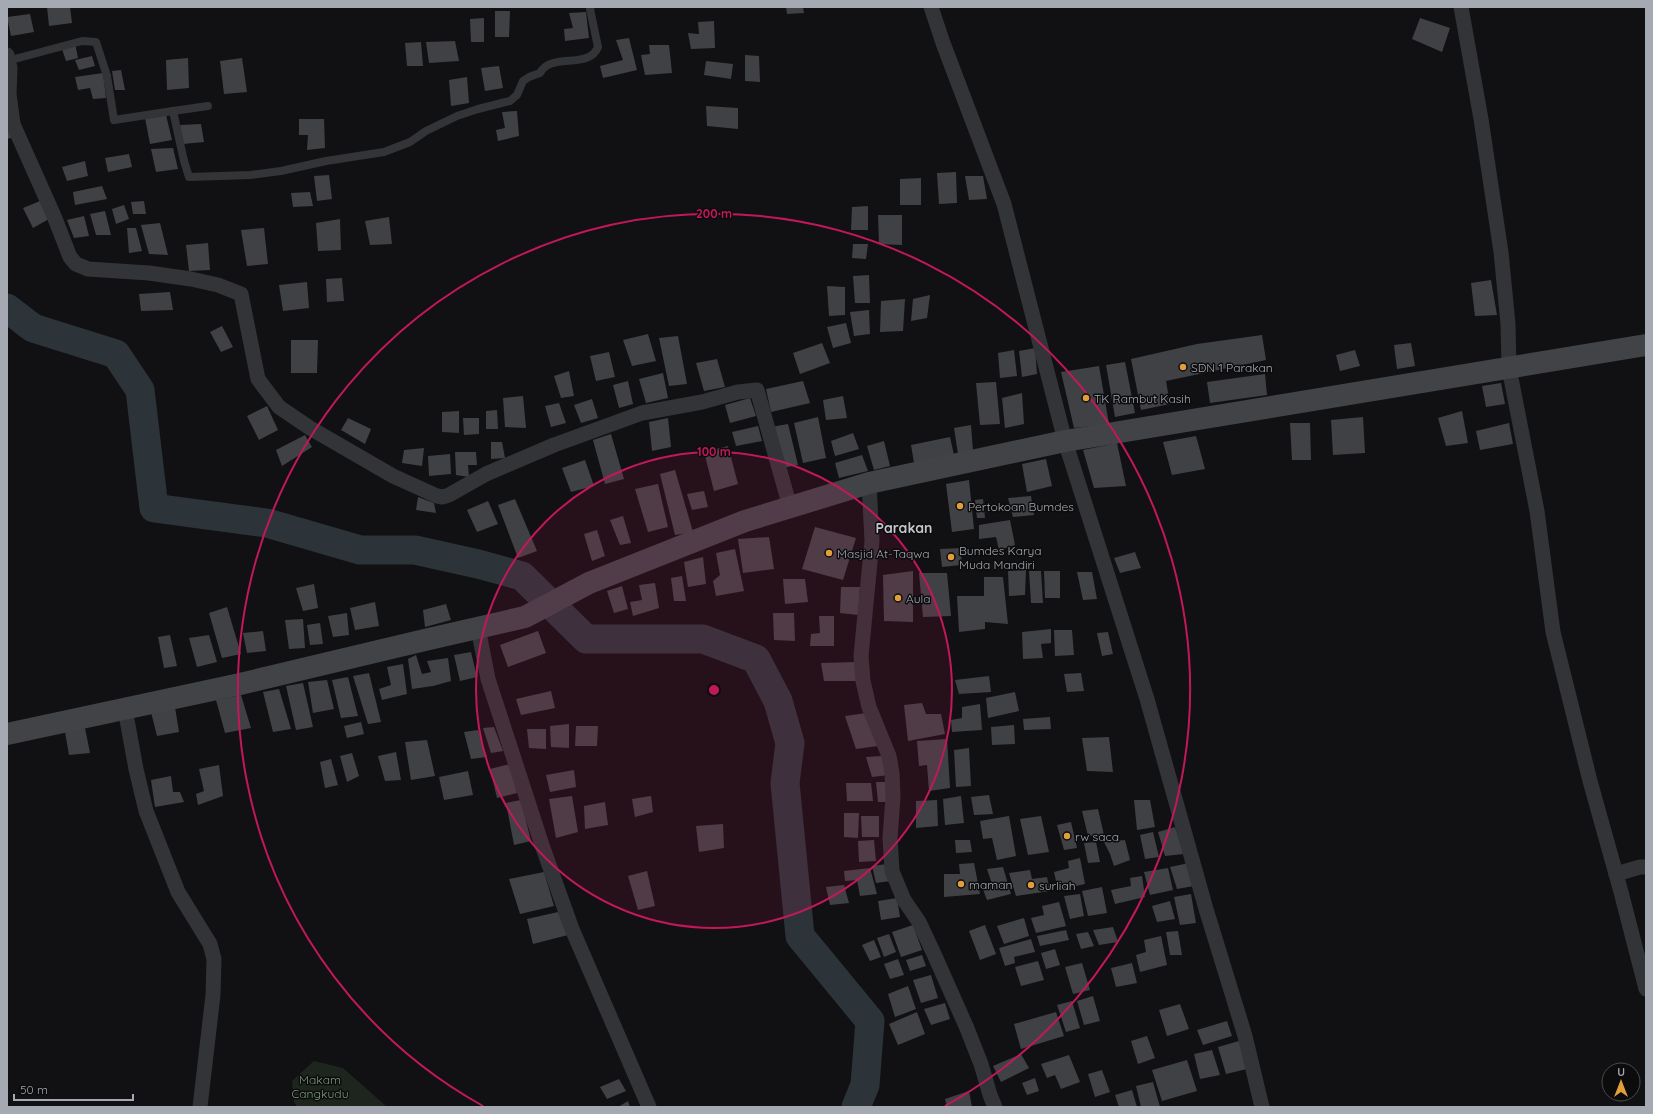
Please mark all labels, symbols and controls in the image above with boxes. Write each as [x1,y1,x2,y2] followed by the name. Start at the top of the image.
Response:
[696,206,732,221] text: 200 m
[1191,360,1273,375] place label: SDN 1 Parakan
[1178,362,1188,372] marker: SDN 1 Parakan
[1094,391,1191,406] place label: TK Rambut Kasih
[1081,393,1091,403] marker: TK Rambut Kasih
[697,444,731,459] text: 100 m
[968,499,1074,514] place label: Pertokoan Bumdes
[955,501,965,511] marker: Pertokoan Bumdes
[876,519,932,537] district label: Parakan
[959,543,1042,572] place label: Bumdes Karya Muda Mandiri
[837,546,930,561] place label: Masjid At-Taqwa
[824,548,834,558] marker: Masjid At-Taqwa
[946,552,956,562] marker: Bumdes Karya Muda Mandiri
[906,591,931,606] place label: Aula
[893,593,903,603] marker: Aula
[707,683,721,697] centre of rings
[1075,829,1119,844] place label: rw saca
[1062,831,1072,841] marker: rw saca
[969,877,1012,892] place label: maman
[1039,878,1076,893] place label: surliah
[956,879,966,889] marker: maman
[1026,880,1036,890] marker: surliah
[1601,1062,1641,1102] north arrow
[1617,1065,1625,1079] text: U
[291,1072,349,1101] park label: Makam Cangkudu
[14,1076,133,1102] scale bar
[20,1082,48,1097] text: 50 m

